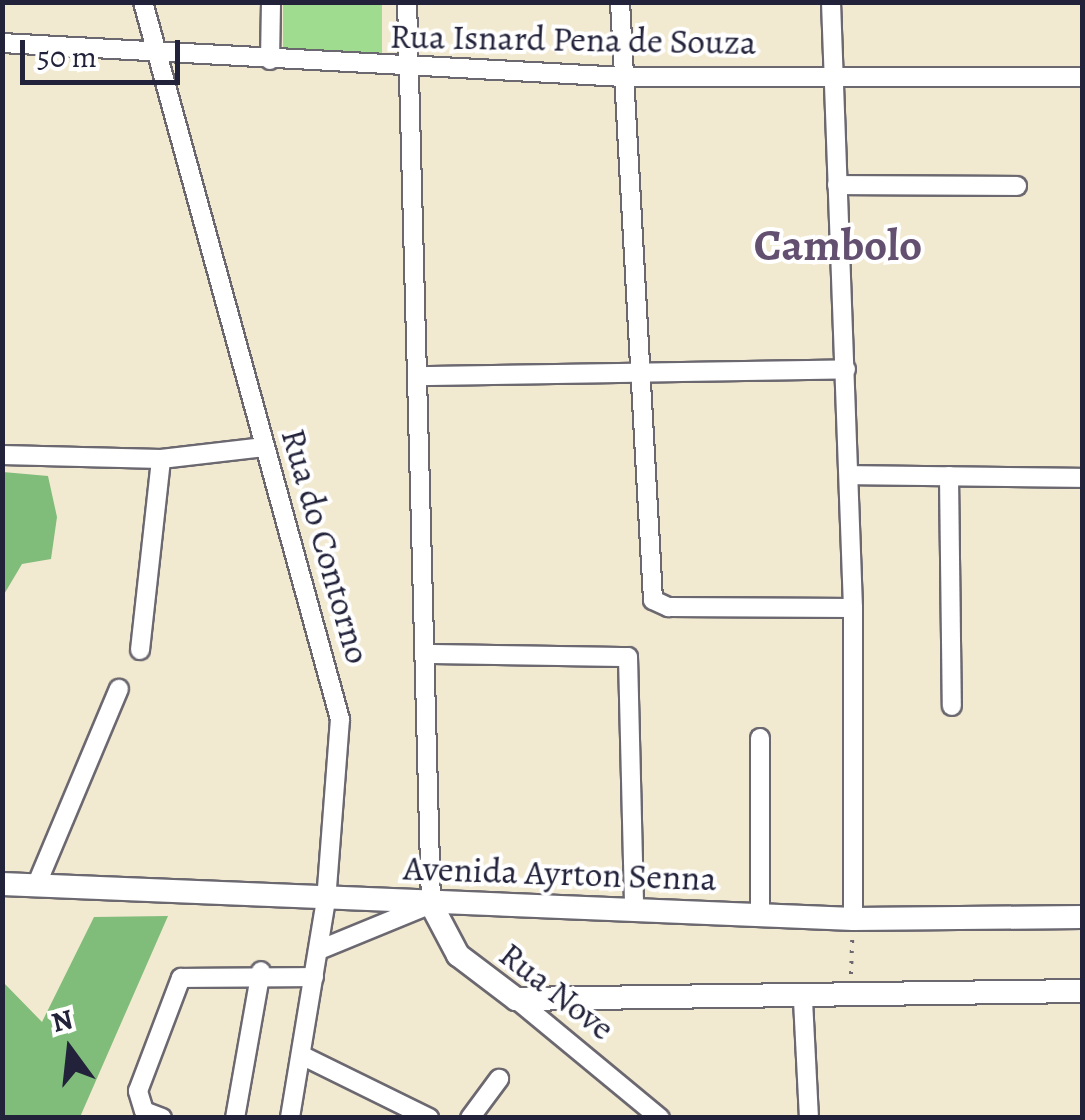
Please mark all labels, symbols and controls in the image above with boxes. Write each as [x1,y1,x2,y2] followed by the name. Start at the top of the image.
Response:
[389,15,757,63] street label: Rua Isnard Pena de Souza
[25,20,185,82] scale bar
[37,37,97,77] text: 50 m
[754,219,922,273] district label: Cambolo
[272,424,380,668] street label: Rua do Contorno
[403,847,717,899] street label: Avenida Ayrton Senna
[491,933,623,1049] street label: Rua Nove
[20,1000,120,1100] north arrow
[47,1000,77,1042] text: N

